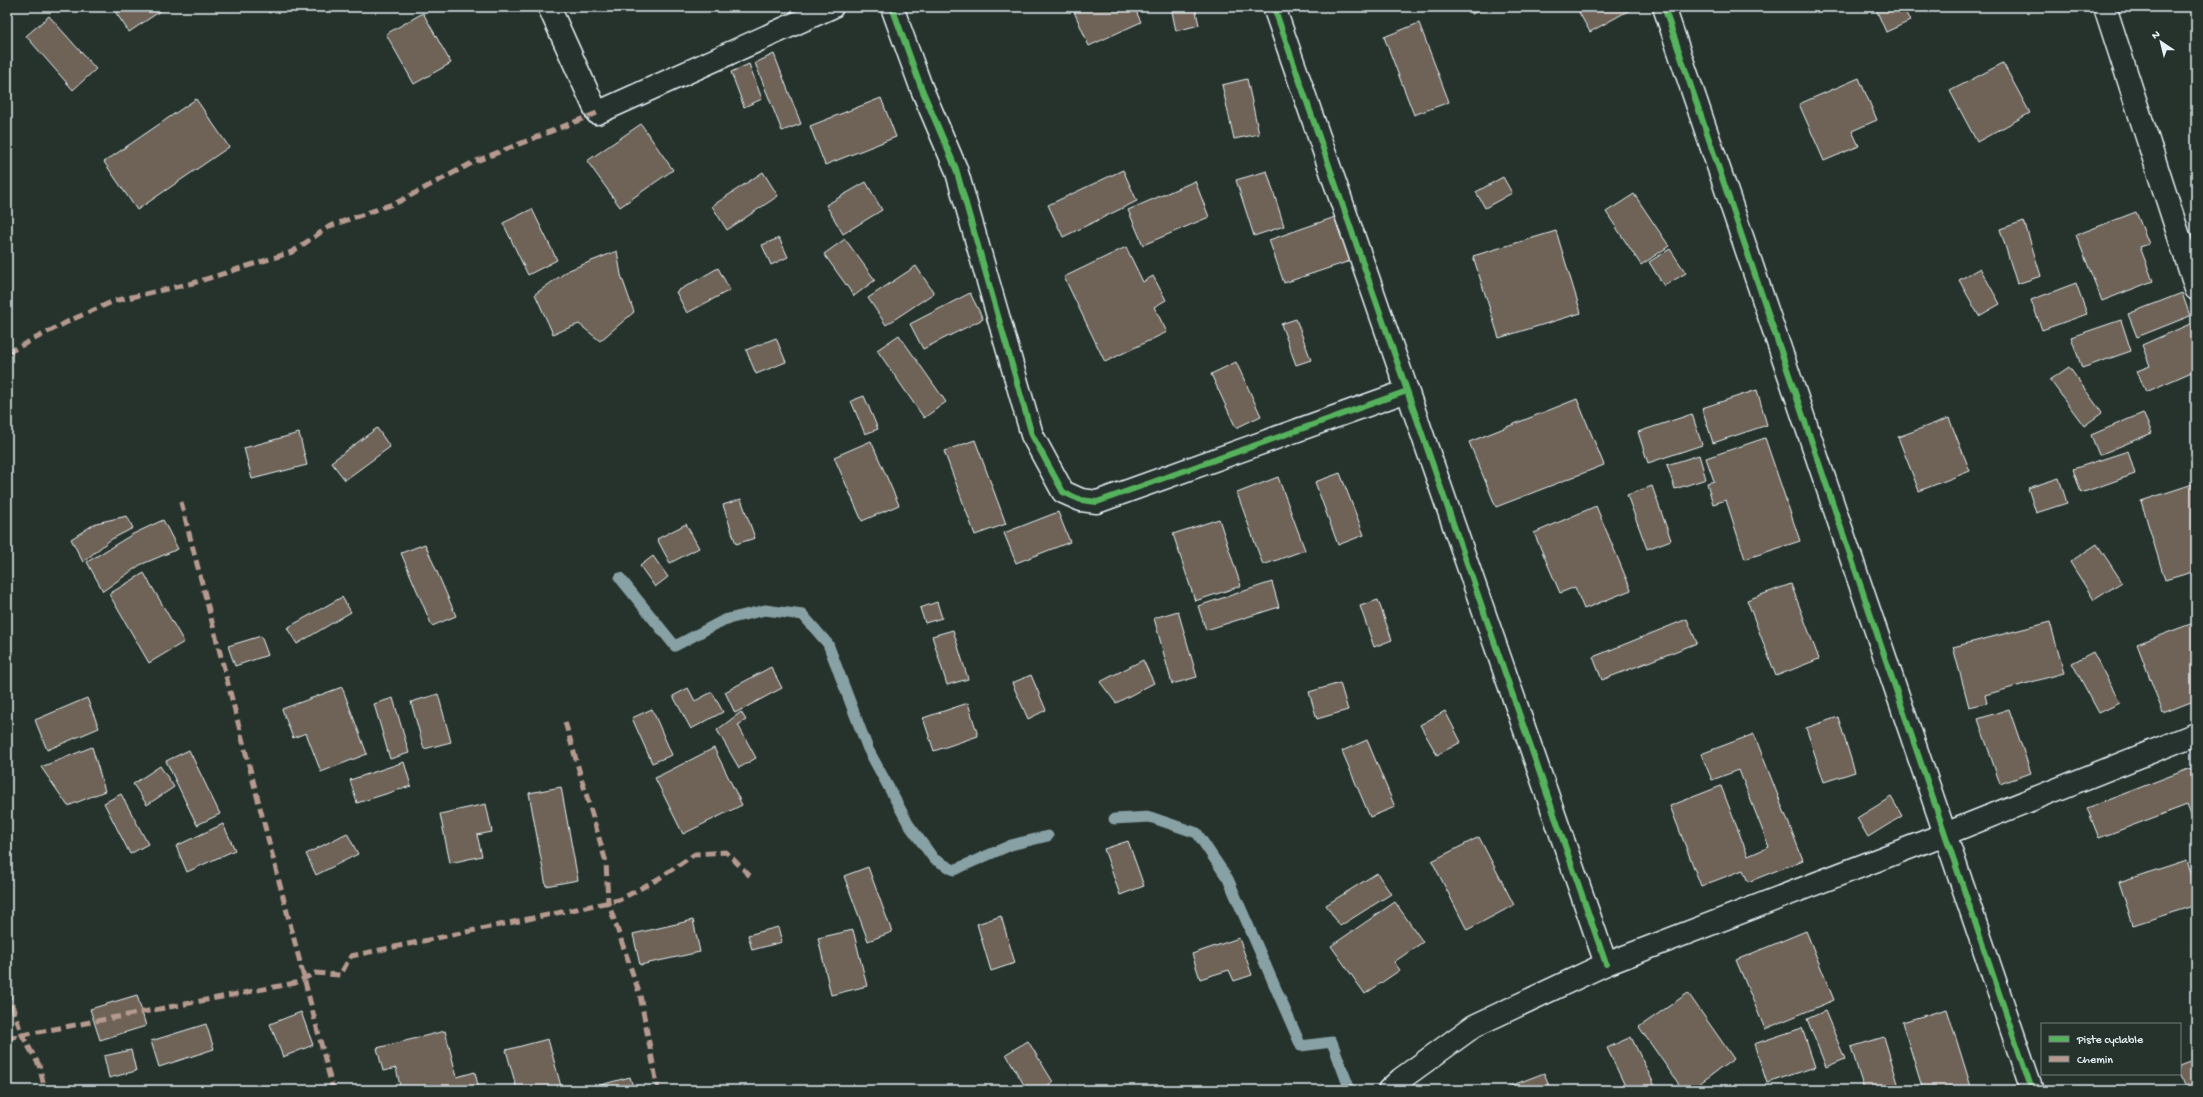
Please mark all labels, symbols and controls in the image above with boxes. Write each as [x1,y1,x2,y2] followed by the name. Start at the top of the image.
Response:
[2141,22,2181,62] north arrow
[2150,28,2163,42] text: N
[2041,1023,2181,1075] legend
[2076,1034,2144,1048] text: Piste cyclable
[2077,1054,2113,1068] text: Chemin

